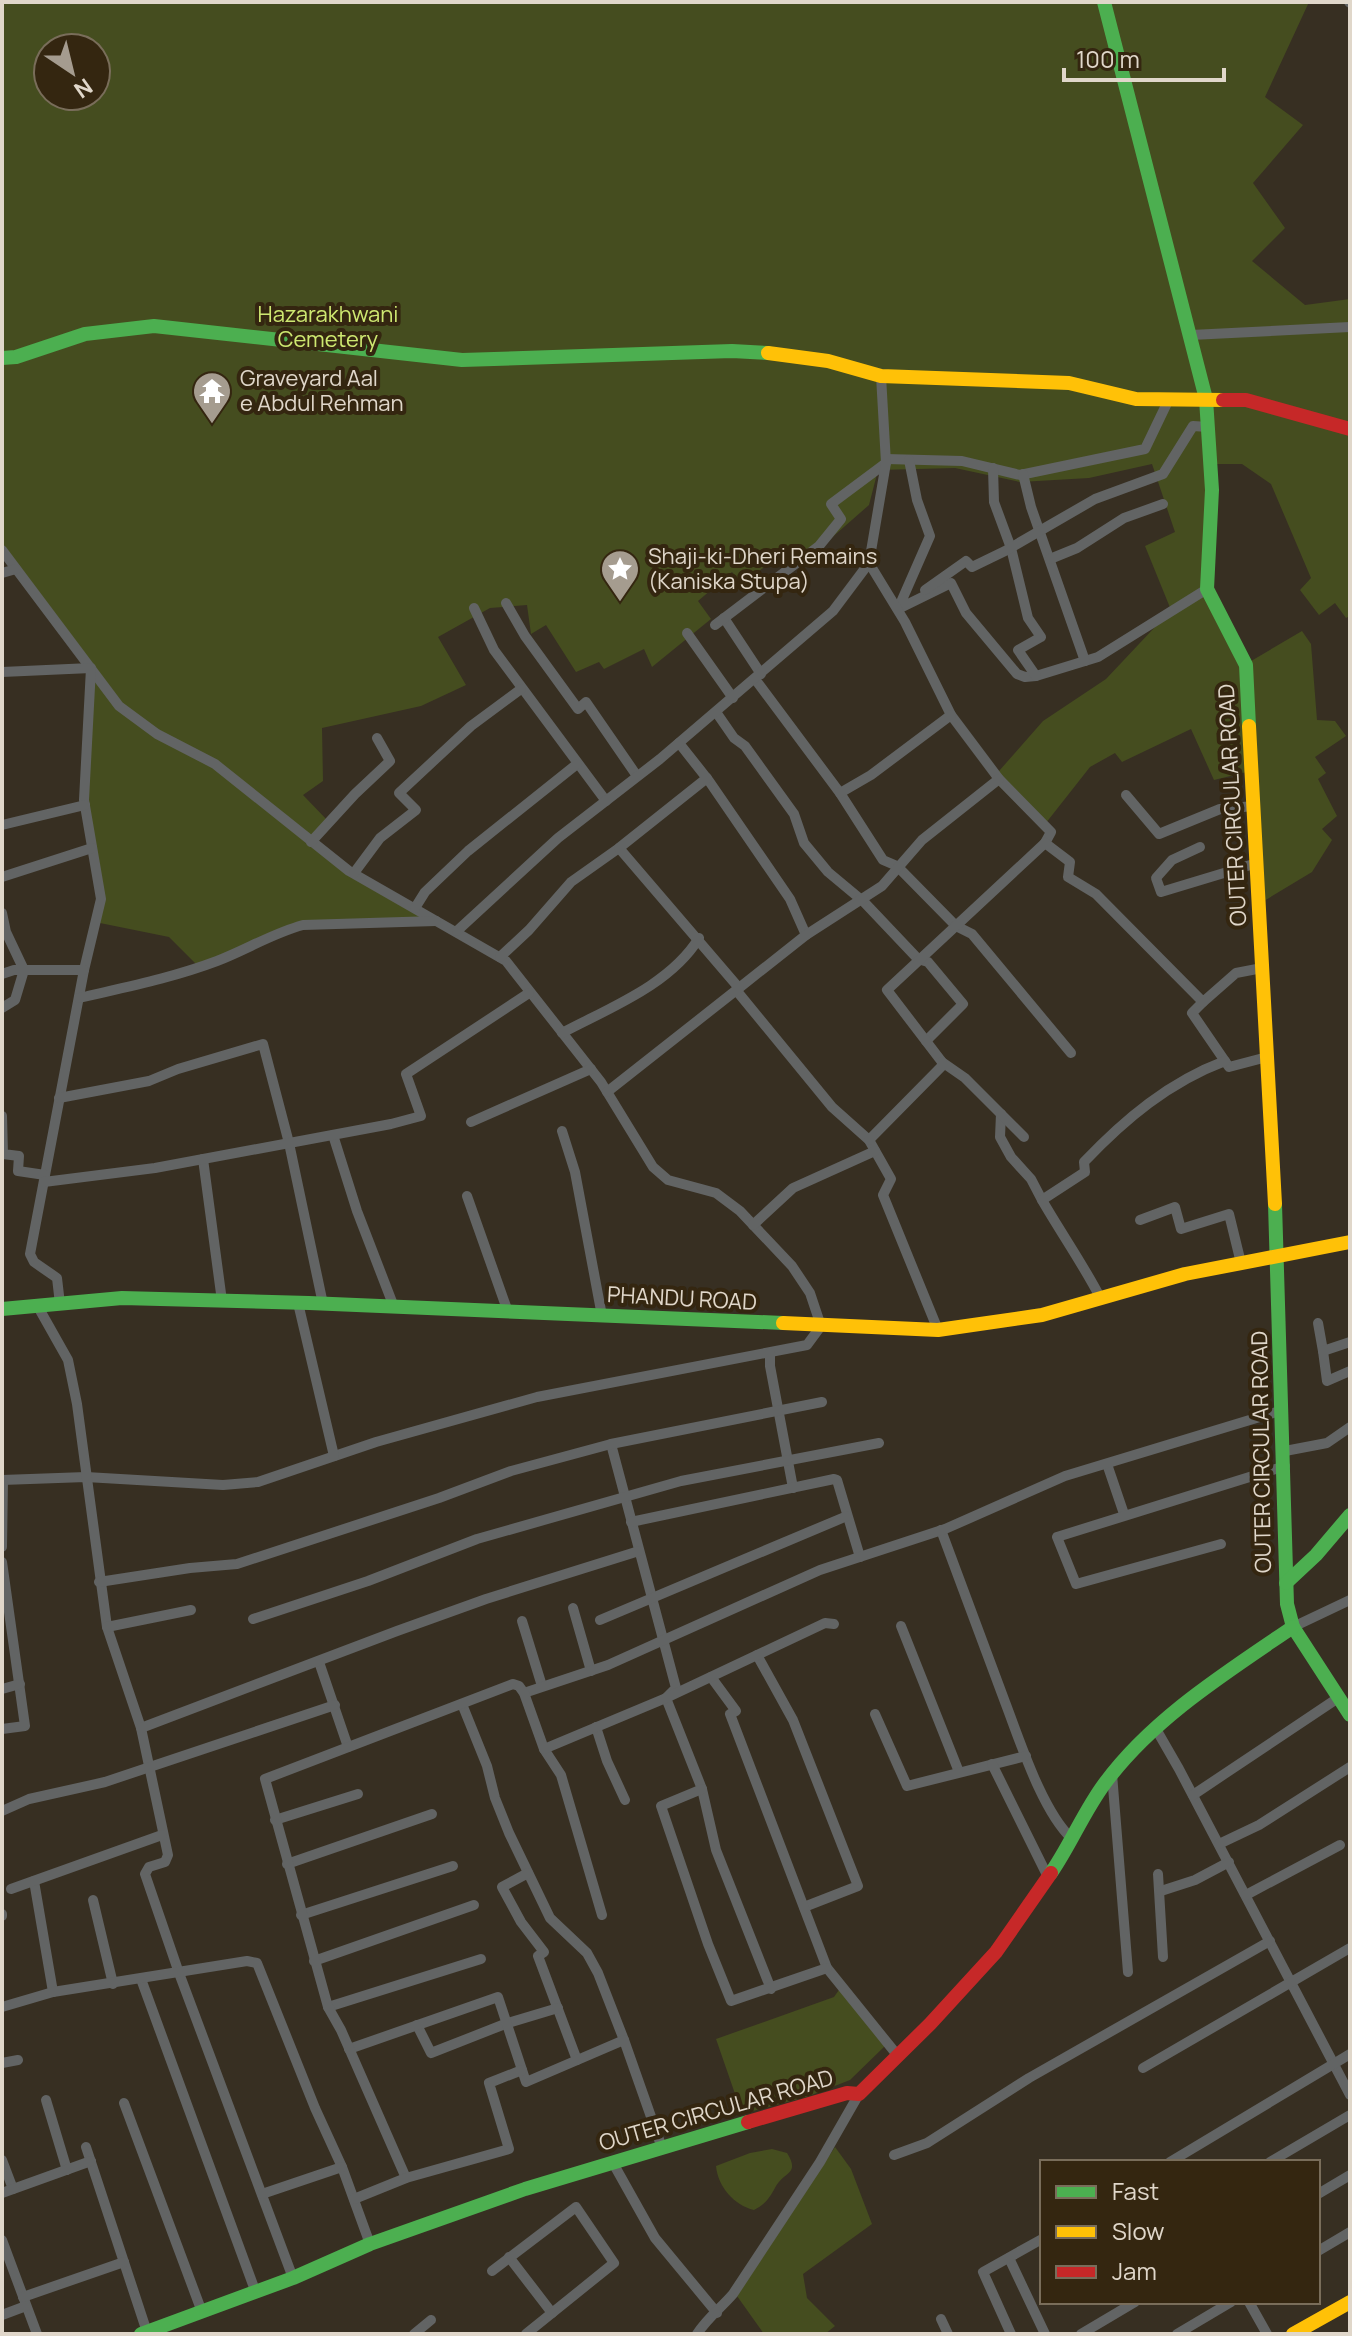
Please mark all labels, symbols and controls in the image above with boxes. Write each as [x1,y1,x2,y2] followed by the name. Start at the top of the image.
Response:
[32,32,112,112] north arrow
[1064,32,1224,82] scale bar
[1076,42,1140,75] text: 100 m
[68,72,99,105] text: N
[258,299,398,354] park label: Hazarakhwani Cemetery
[240,363,404,418] place label: Graveyard Aal e Abdul Rehman
[191,370,233,425] temple icon: Graveyard Aal e Abdul Rehman
[648,541,877,596] place label: Shaji-ki-Dheri Remains (Kaniska Stupa)
[599,548,641,603] place icon: Shaji-ki-Dheri Remains (Kaniska Stupa)
[1211,683,1253,927] street label: OUTER CIRCULAR ROAD
[606,1279,758,1317] street label: PHANDU ROAD
[1244,1330,1278,1574] street label: OUTER CIRCULAR ROAD
[595,2062,837,2158] street label: OUTER CIRCULAR ROAD
[1040,2160,1320,2304] legend
[1112,2174,1159,2207] text: Fast
[1112,2214,1165,2247] text: Slow
[1112,2254,1157,2287] text: Jam

